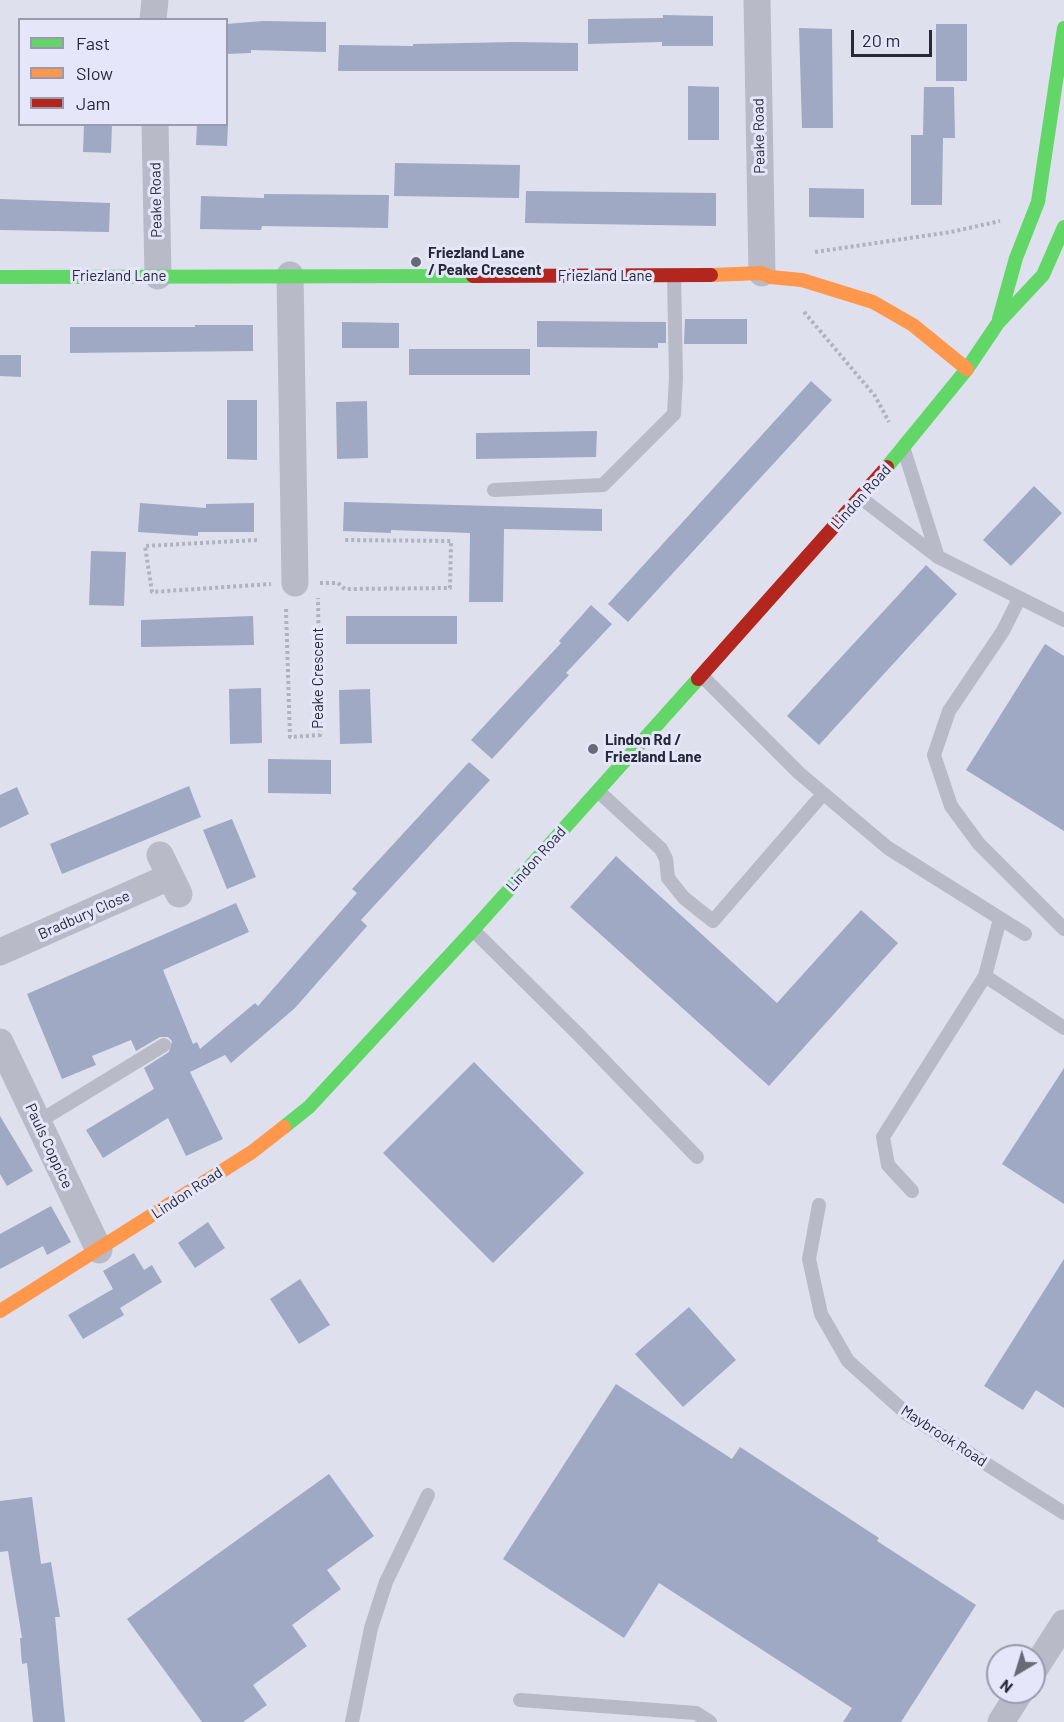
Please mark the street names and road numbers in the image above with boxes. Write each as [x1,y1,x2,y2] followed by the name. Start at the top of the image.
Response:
[749,98,769,174] street label: Peake Road
[146,162,166,238] street label: Peake Road
[72,267,166,285] street label: Friezland Lane
[558,267,652,285] street label: Friezland Lane
[827,461,895,533] street label: Lindon Road
[309,627,327,729] street label: Peake Crescent
[502,823,570,895] street label: Lindon Road
[35,887,133,943] street label: Bradbury Close
[21,1101,77,1191] street label: Pauls Coppice
[148,1163,226,1223] street label: Lindon Road
[898,1402,990,1470] street label: Maybrook Road

